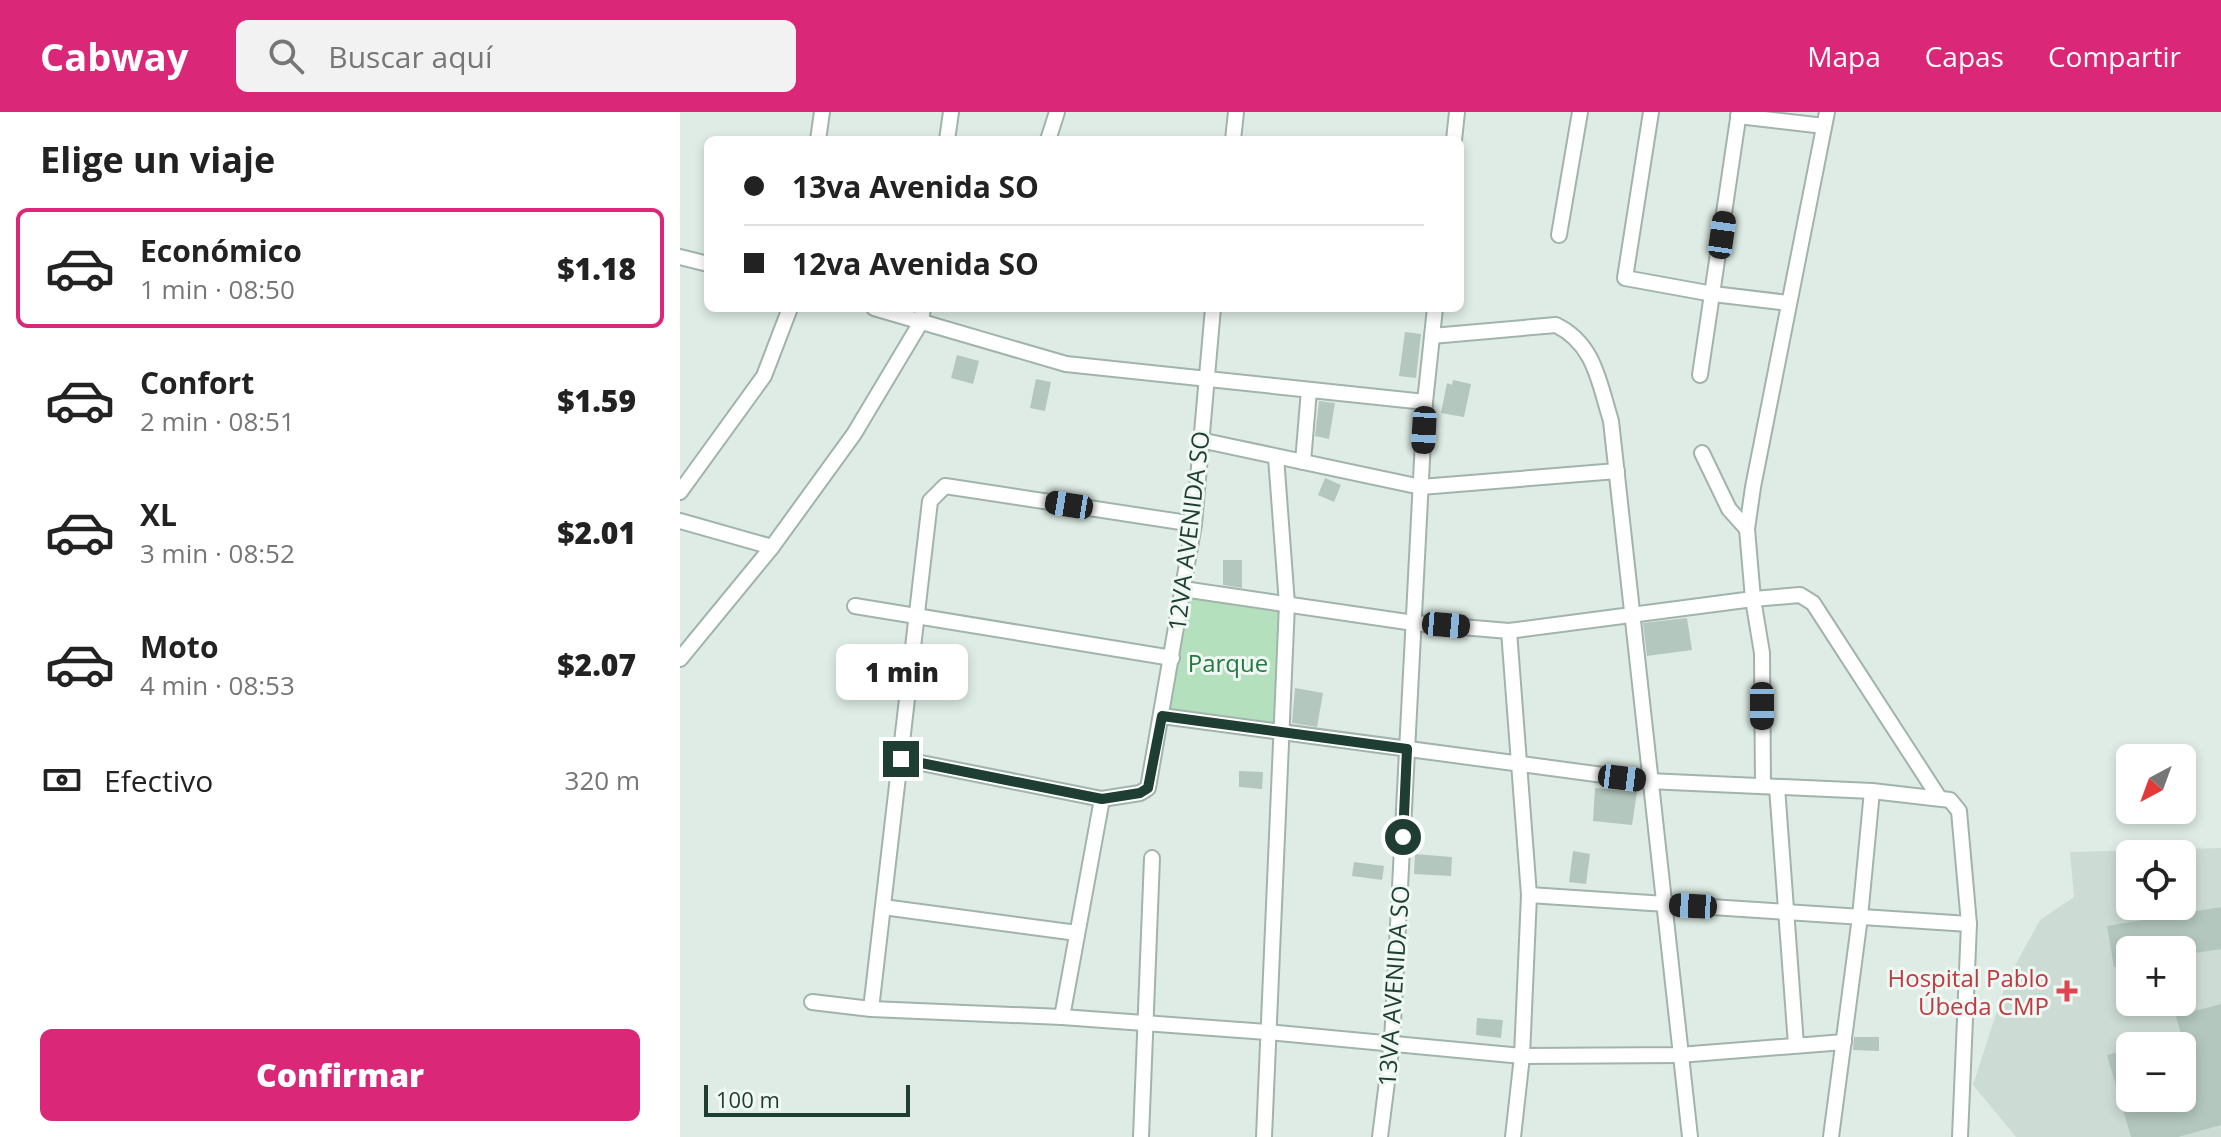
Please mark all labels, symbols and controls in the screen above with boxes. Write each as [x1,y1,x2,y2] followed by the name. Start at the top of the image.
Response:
[236,20,796,92] search box
[40,30,188,82] text: Cabway
[264,34,308,78] icon: search
[328,36,492,77] text: Buscar aquí
[1807,37,1881,75] text: Mapa
[1925,37,2004,75] text: Capas
[2048,37,2181,75] text: Compartir
[40,135,275,184] text: Elige un viaje
[792,166,1039,207] text: 13va Avenida SO
[1707,210,1737,260] car
[140,230,302,271] text: Económico
[44,232,116,304] icon: car
[792,243,1039,284] text: 12va Avenida SO
[557,248,636,289] text: $1.18
[140,271,295,307] text: 1 min · 08:50
[140,362,254,403] text: Confort
[44,364,116,436] icon: car
[557,380,636,421] text: $1.59
[140,403,295,439] text: 2 min · 08:51
[1411,405,1437,455] car
[1159,429,1217,633] street label: 12VA AVENIDA SO
[1043,489,1095,521] car
[140,494,177,535] text: XL
[44,496,116,568] icon: car
[557,512,636,553] text: $2.01
[140,535,295,571] text: 3 min · 08:52
[1421,611,1471,639] car
[140,626,218,667] text: Moto
[44,628,116,700] icon: car
[835,643,967,699] callout: 1 min
[557,644,636,685] text: $2.07
[1188,646,1268,679] park label: Parque
[865,654,939,690] text: 1 min
[140,667,295,703] text: 4 min · 08:53
[1750,682,1774,730] car
[883,741,919,777] route end
[2116,744,2196,824] north arrow
[2116,744,2196,1112] map controls
[40,758,84,802] icon: cash
[104,760,213,801] text: Efectivo
[565,762,640,798] text: 320 m
[1597,763,1647,793] car
[1385,819,1421,855] route start
[2116,840,2196,920] button: locate
[1370,884,1416,1088] street label: 13VA AVENIDA SO
[1668,893,1718,919] car
[2116,936,2196,1016] button: +
[1888,961,2049,1022] place label: Hospital Pablo Úbeda CMP
[2056,980,2078,1002] marker: Hospital Pablo Úbeda CMP
[40,1029,640,1121] button: Confirmar
[2116,1032,2196,1112] button: −
[704,1081,910,1117] scale bar
[716,1084,780,1114] text: 100 m

